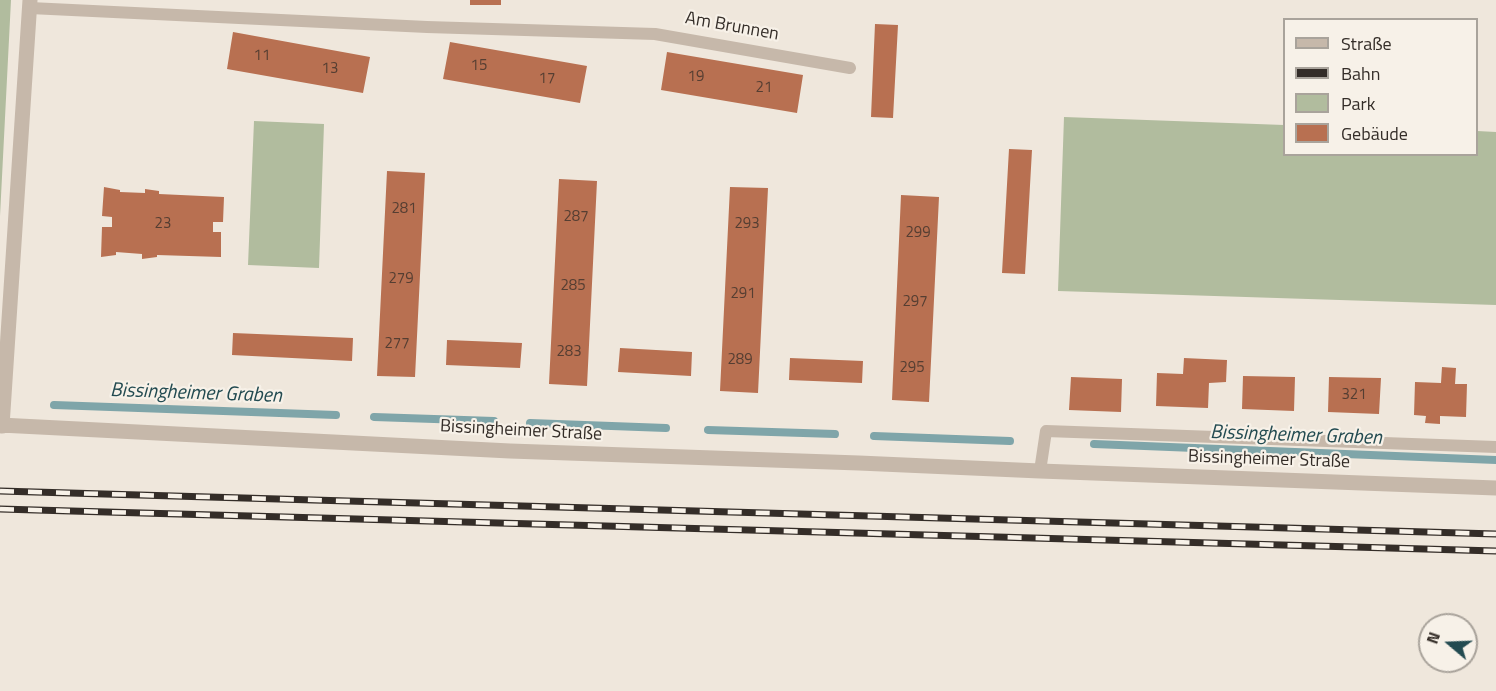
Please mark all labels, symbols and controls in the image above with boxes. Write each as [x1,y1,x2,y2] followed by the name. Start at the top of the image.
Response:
[683,8,781,46] street label: Am Brunnen
[1283,18,1478,156] legend
[1341,30,1392,57] text: Straße
[254,47,270,65] house number: 11
[471,57,487,75] house number: 15
[322,60,338,78] house number: 13
[1341,60,1380,87] text: Bahn
[688,68,704,86] house number: 19
[539,70,555,88] house number: 17
[756,79,772,97] house number: 21
[1341,90,1375,117] text: Park
[1341,120,1408,147] text: Gebäude
[391,200,417,218] house number: 281
[563,208,589,226] house number: 287
[155,215,171,233] house number: 23
[734,215,760,233] house number: 293
[905,224,931,242] house number: 299
[388,270,414,288] house number: 279
[560,277,586,295] house number: 285
[730,285,756,303] house number: 291
[902,293,928,311] house number: 297
[384,335,410,353] house number: 277
[556,343,582,361] house number: 283
[727,351,753,369] house number: 289
[899,359,925,377] house number: 295
[110,379,282,409] water label: Bissingheimer Graben
[1341,386,1367,404] house number: 321
[439,416,603,446] street label: Bissingheimer Straße
[1210,421,1382,451] water label: Bissingheimer Graben
[1188,446,1350,474] street label: Bissingheimer Straße
[1418,613,1478,673] north arrow
[1420,629,1446,647] text: N

